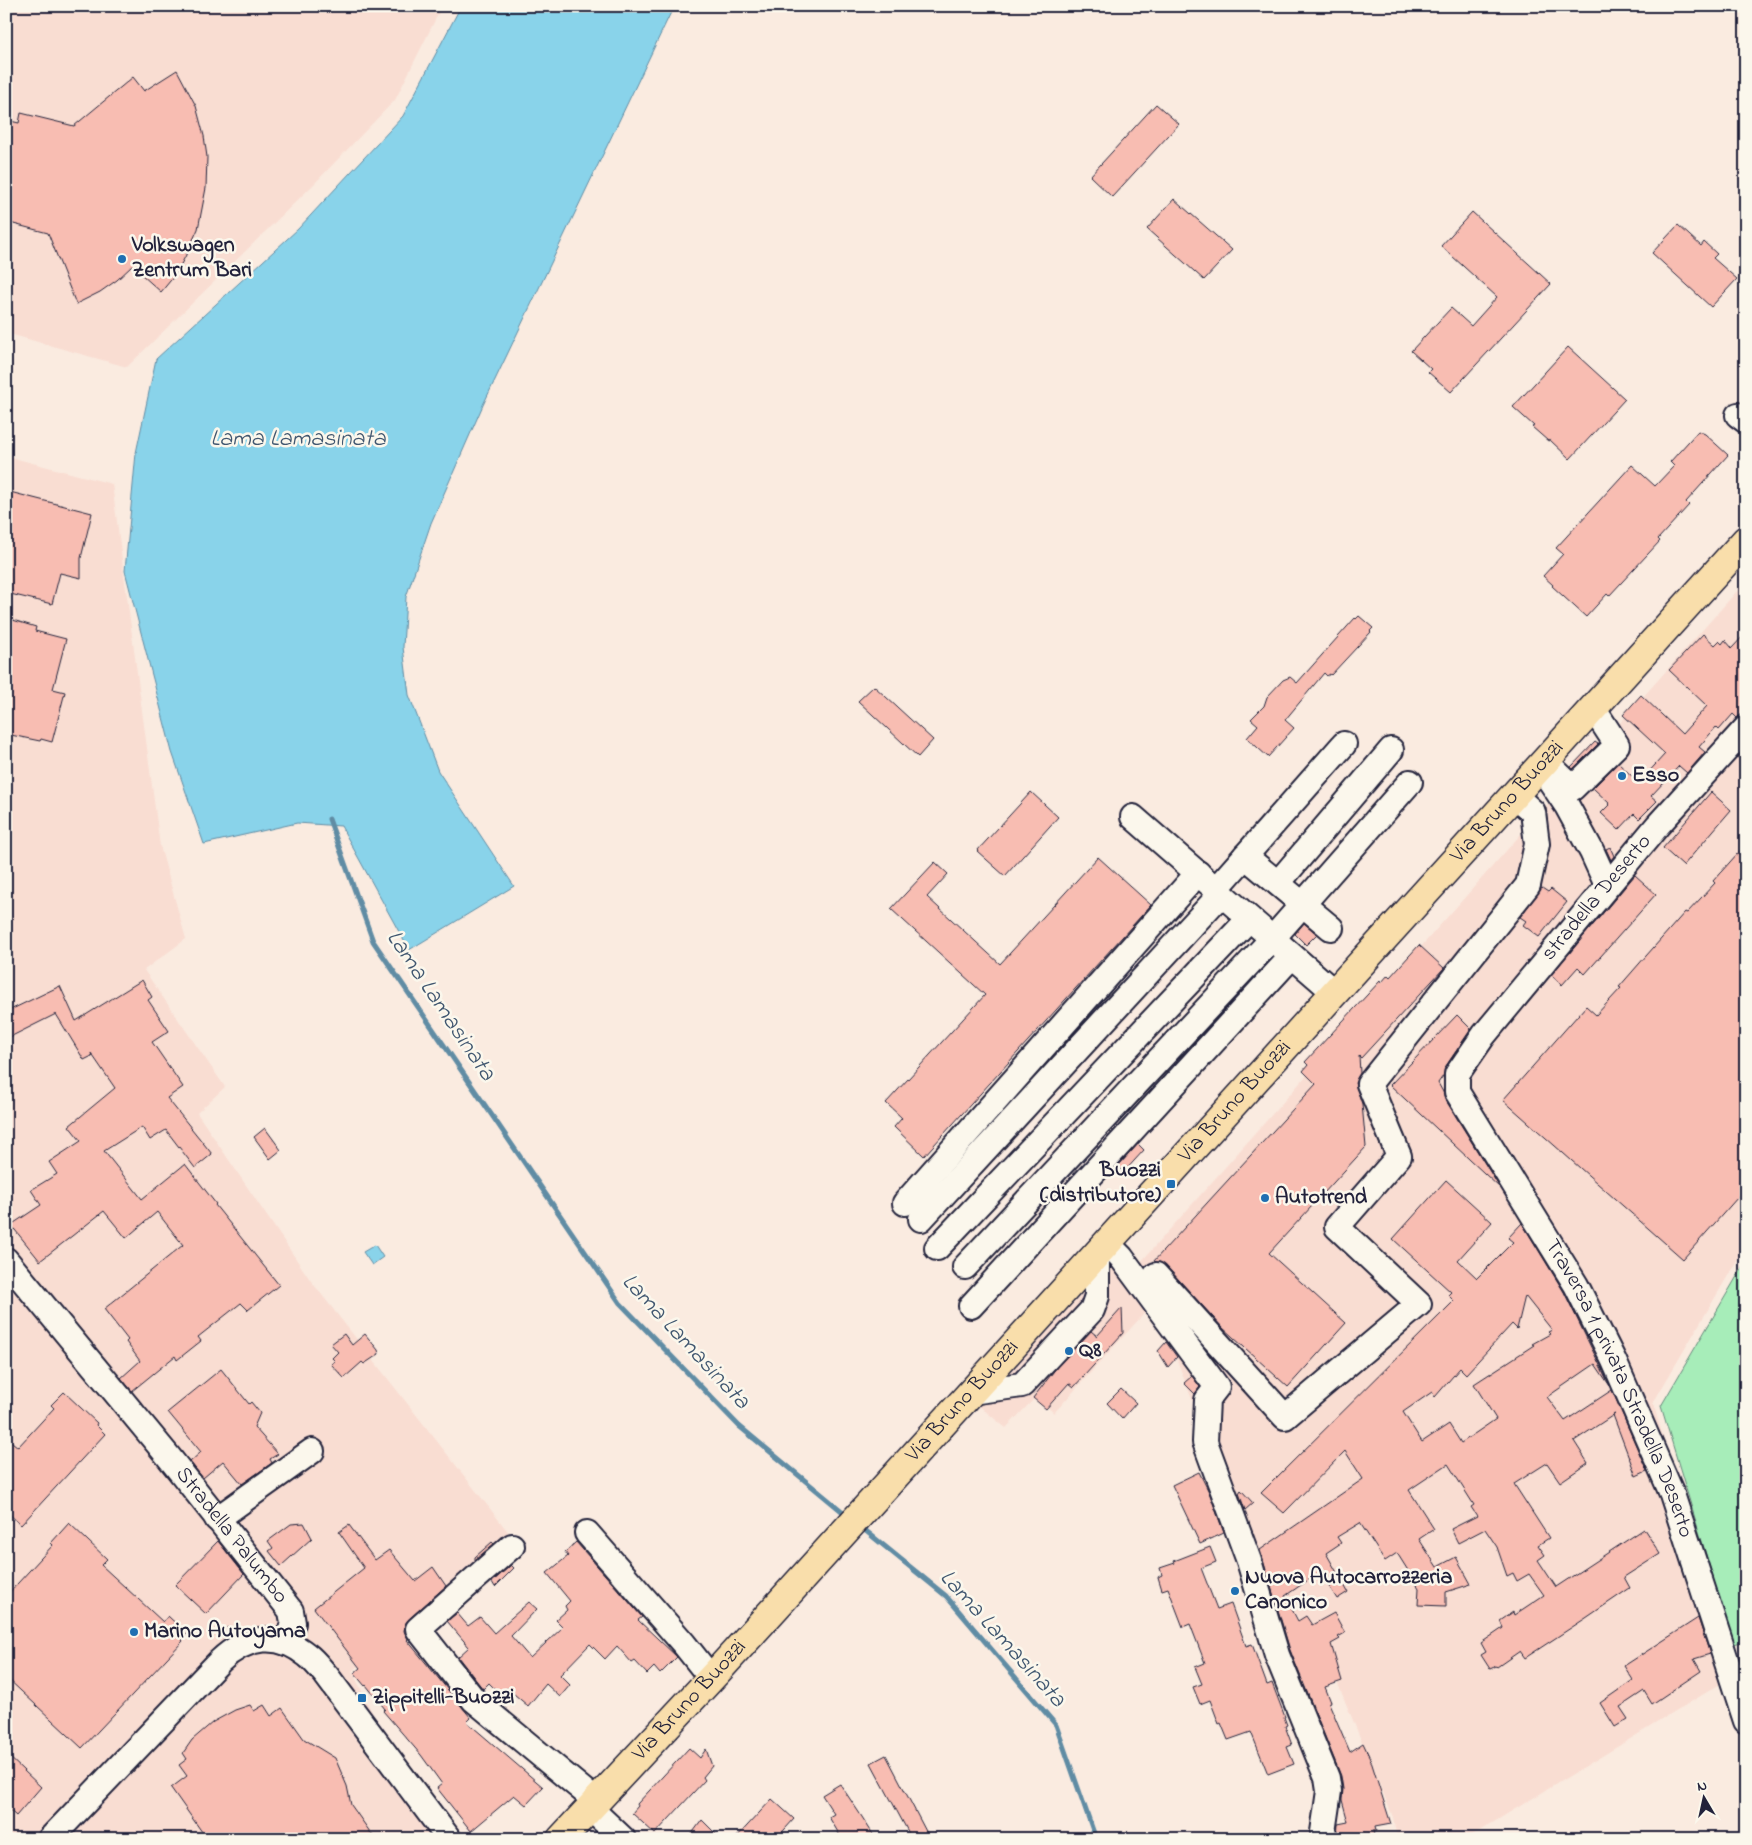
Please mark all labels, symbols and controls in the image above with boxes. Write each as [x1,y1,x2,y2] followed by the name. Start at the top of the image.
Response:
[131,230,252,287] place label: Volkswagen Zentrum Bari
[116,253,128,265] marker: Volkswagen Zentrum Bari
[210,422,387,457] water label: Lama Lamasinata
[1443,734,1572,871] street label: Via Bruno Buozzi
[1632,760,1679,792] place label: Esso
[1616,770,1628,782] marker: Esso
[1534,828,1660,968] street label: stradella Deserto
[377,924,504,1089] water label: Lama Lamasinata
[1170,1033,1300,1171] street label: Via Bruno Buozzi
[1040,1155,1162,1212] place label: Buozzi (distributore)
[1165,1178,1177,1190] marker: Buozzi (distributore)
[1275,1182,1368,1214] place label: Autotrend
[1259,1192,1271,1204] marker: Autotrend
[1536,1233,1701,1542] street label: Traversa 1 privata Stradella Deserto
[612,1266,758,1419] water label: Lama Lamasinata
[898,1333,1027,1471] street label: Via Bruno Buozzi
[1079,1335,1102,1367] place label: Q8
[1063,1345,1075,1357] marker: Q8
[167,1460,296,1611] street label: Stradella Palumbo
[930,1562,1074,1717] water label: Lama Lamasinata
[1245,1562,1452,1619] place label: Nuova Autocarrozzeria Canonico
[1229,1585,1241,1597] marker: Nuova Autocarrozzeria Canonico
[144,1616,306,1649] place label: Marino Autoyama
[128,1626,140,1638] marker: Marino Autoyama
[624,1633,755,1770] street label: Via Bruno Buozzi
[372,1682,514,1714] place label: Zippitelli-Buozzi
[356,1692,368,1704] marker: Zippitelli-Buozzi
[1680,1772,1730,1822] north arrow
[1696,1776,1709,1798] text: N

